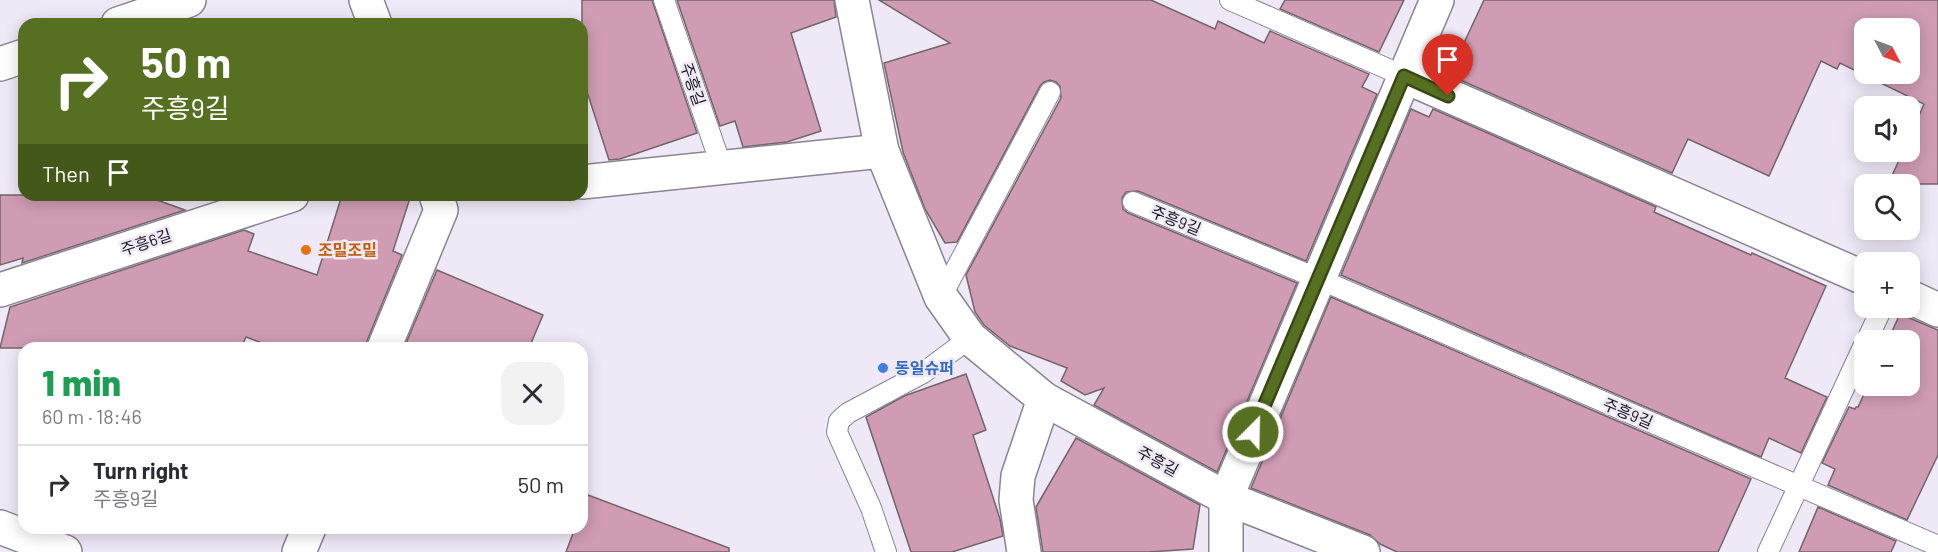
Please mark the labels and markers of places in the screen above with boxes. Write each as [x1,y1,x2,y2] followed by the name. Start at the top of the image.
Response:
[1422,34,1473,96] pin
[318,240,377,259] place label: 조밀조밀
[299,243,313,257] marker: 조밀조밀
[895,358,954,377] place label: 동일슈퍼
[876,361,890,375] marker: 동일슈퍼

